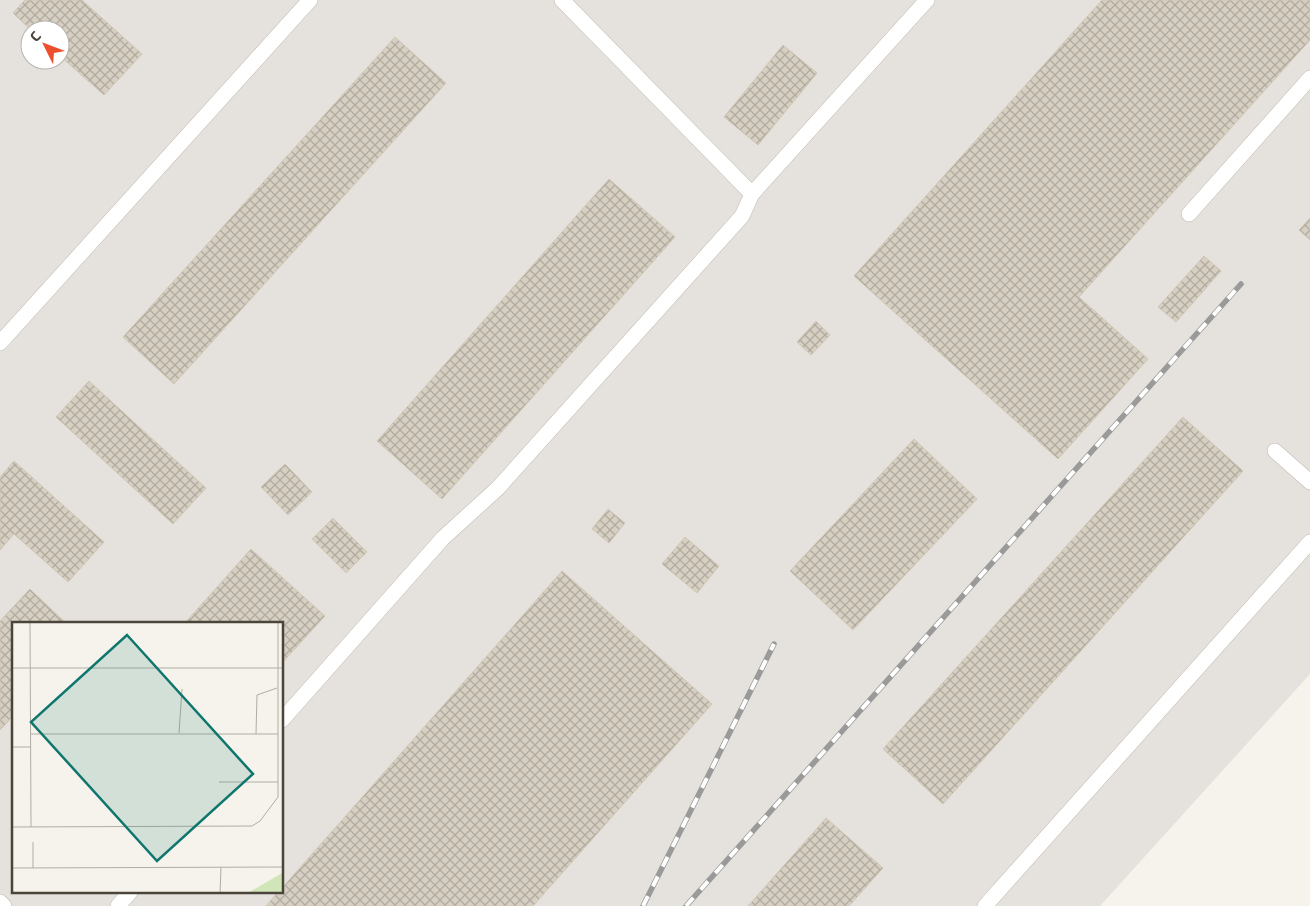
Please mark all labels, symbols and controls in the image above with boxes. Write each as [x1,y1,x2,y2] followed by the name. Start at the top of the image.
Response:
[20,20,70,70] north arrow
[26,27,44,45] text: С
[12,622,284,894] inset map

